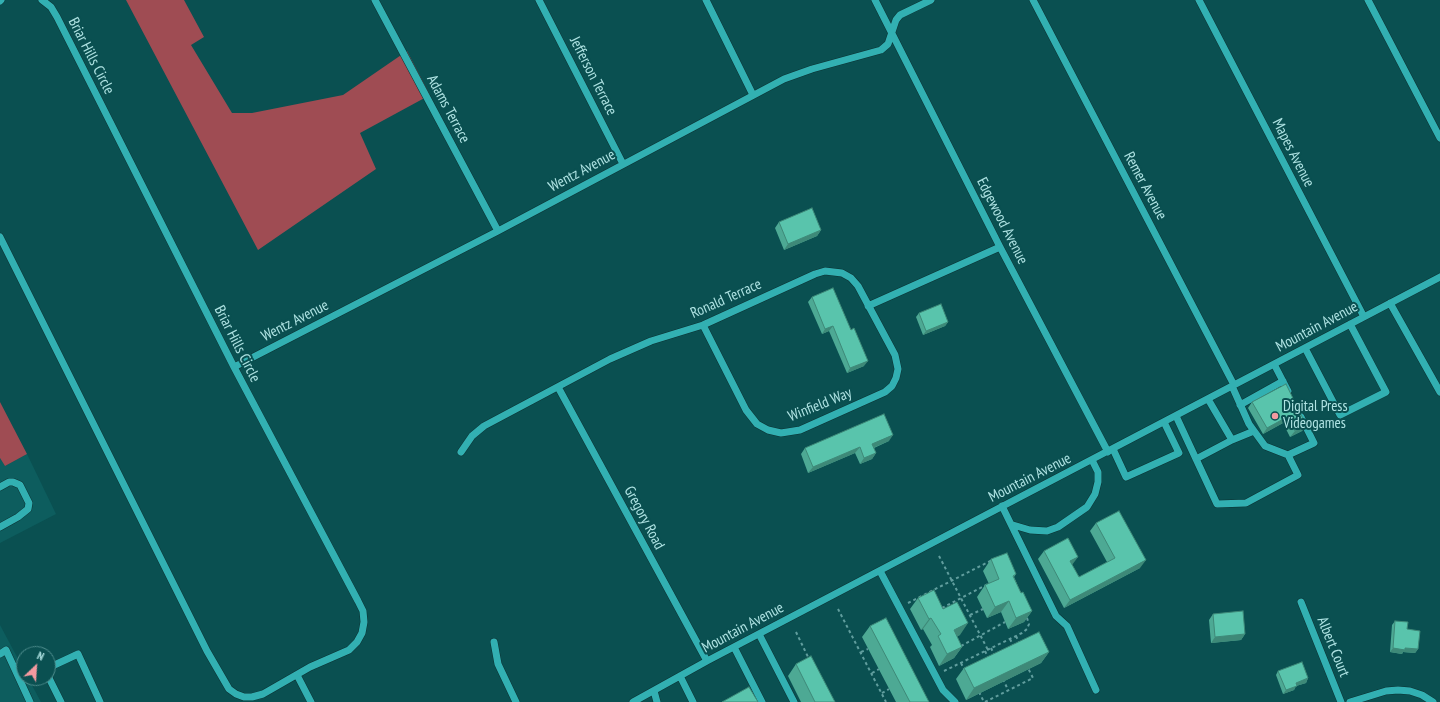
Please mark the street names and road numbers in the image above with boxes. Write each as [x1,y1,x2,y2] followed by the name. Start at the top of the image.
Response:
[64,15,118,97] street label: Briar Hills Circle
[565,34,621,118] street label: Jefferson Terrace
[423,72,473,146] street label: Adams Terrace
[1268,116,1318,190] street label: Mapes Avenue
[546,146,618,196] street label: Wentz Avenue
[1120,149,1170,223] street label: Remer Avenue
[972,175,1032,267] street label: Edgewood Avenue
[688,275,764,323] street label: Ronald Terrace
[258,296,332,346] street label: Wentz Avenue
[1273,298,1361,356] street label: Mountain Avenue
[210,303,264,385] street label: Briar Hills Circle
[786,384,854,426] street label: Winfield Way
[986,450,1074,506] street label: Mountain Avenue
[620,483,668,553] street label: Gregory Road
[699,599,787,657] street label: Mountain Avenue
[1313,614,1353,680] street label: Albert Court

